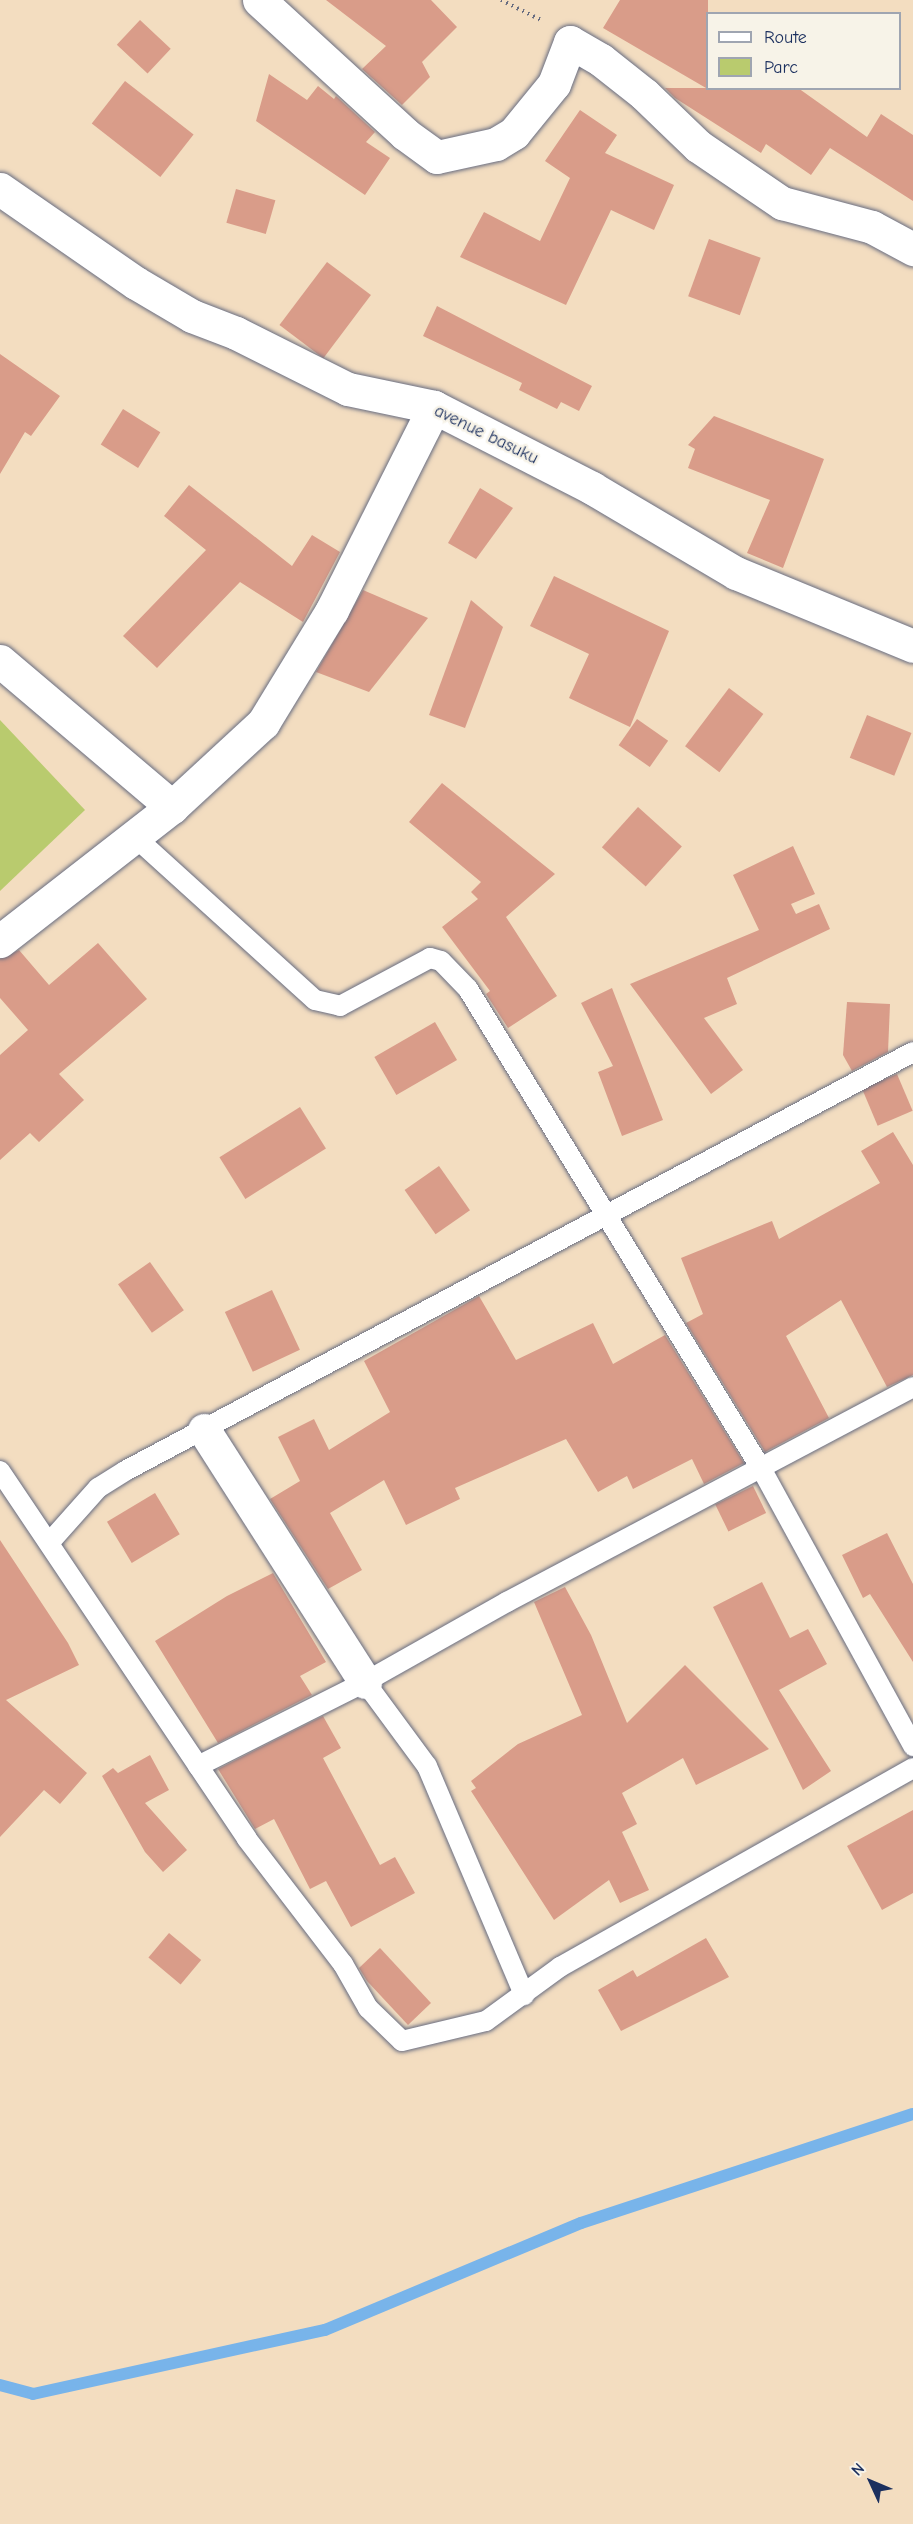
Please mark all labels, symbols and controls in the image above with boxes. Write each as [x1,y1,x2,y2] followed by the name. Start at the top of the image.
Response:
[706,12,901,90] legend
[764,27,807,48] text: Route
[764,57,798,78] text: Parc
[430,400,542,470] street label: avenue basuku
[841,2452,901,2512] north arrow
[848,2459,868,2480] text: N

